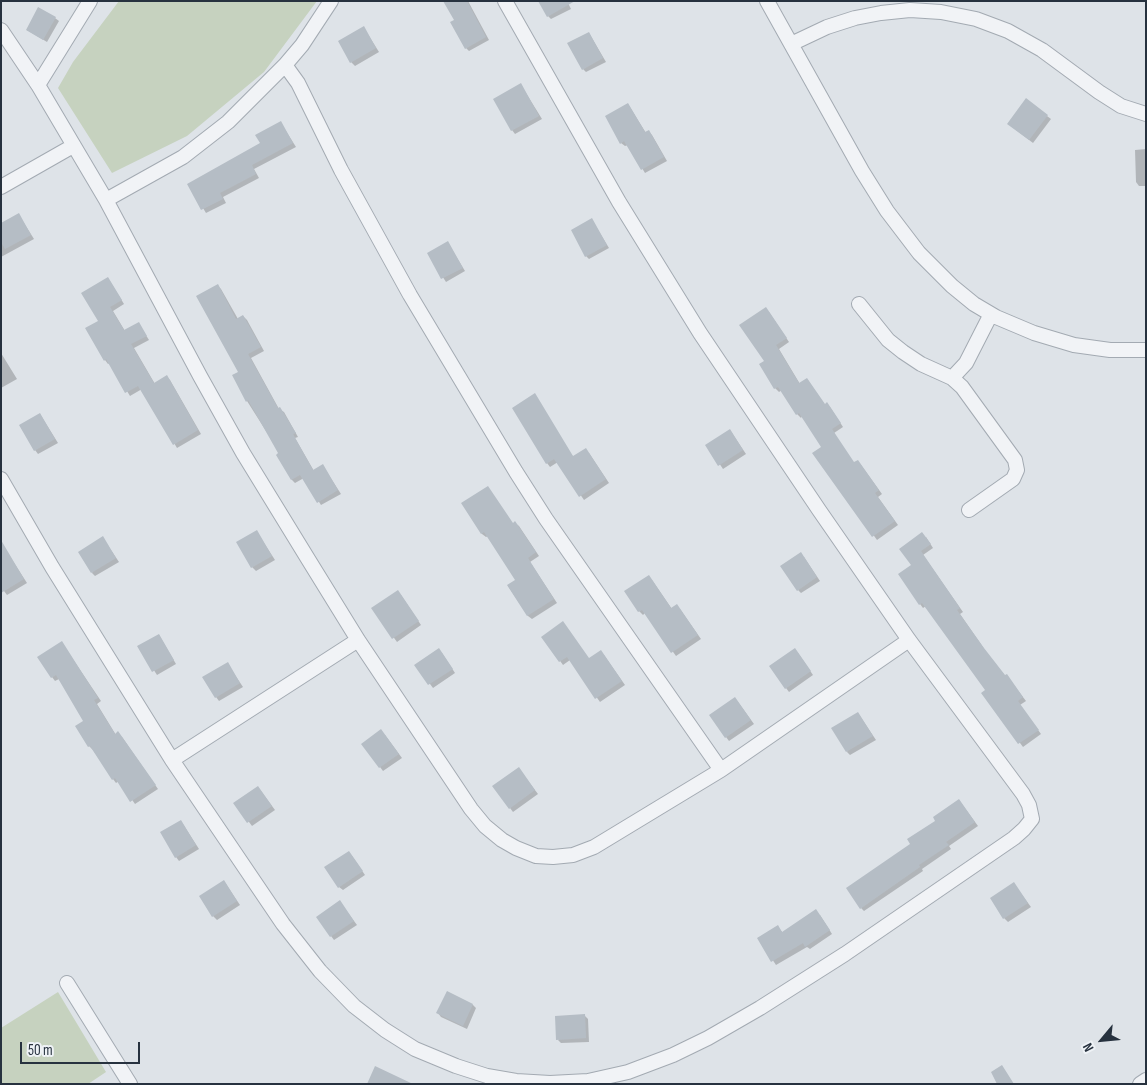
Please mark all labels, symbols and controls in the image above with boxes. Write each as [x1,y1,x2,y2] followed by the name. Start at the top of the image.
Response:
[1077,1015,1127,1065] north arrow
[22,1032,142,1064] scale bar
[1079,1040,1098,1055] text: N
[28,1041,53,1060] text: 50 m

